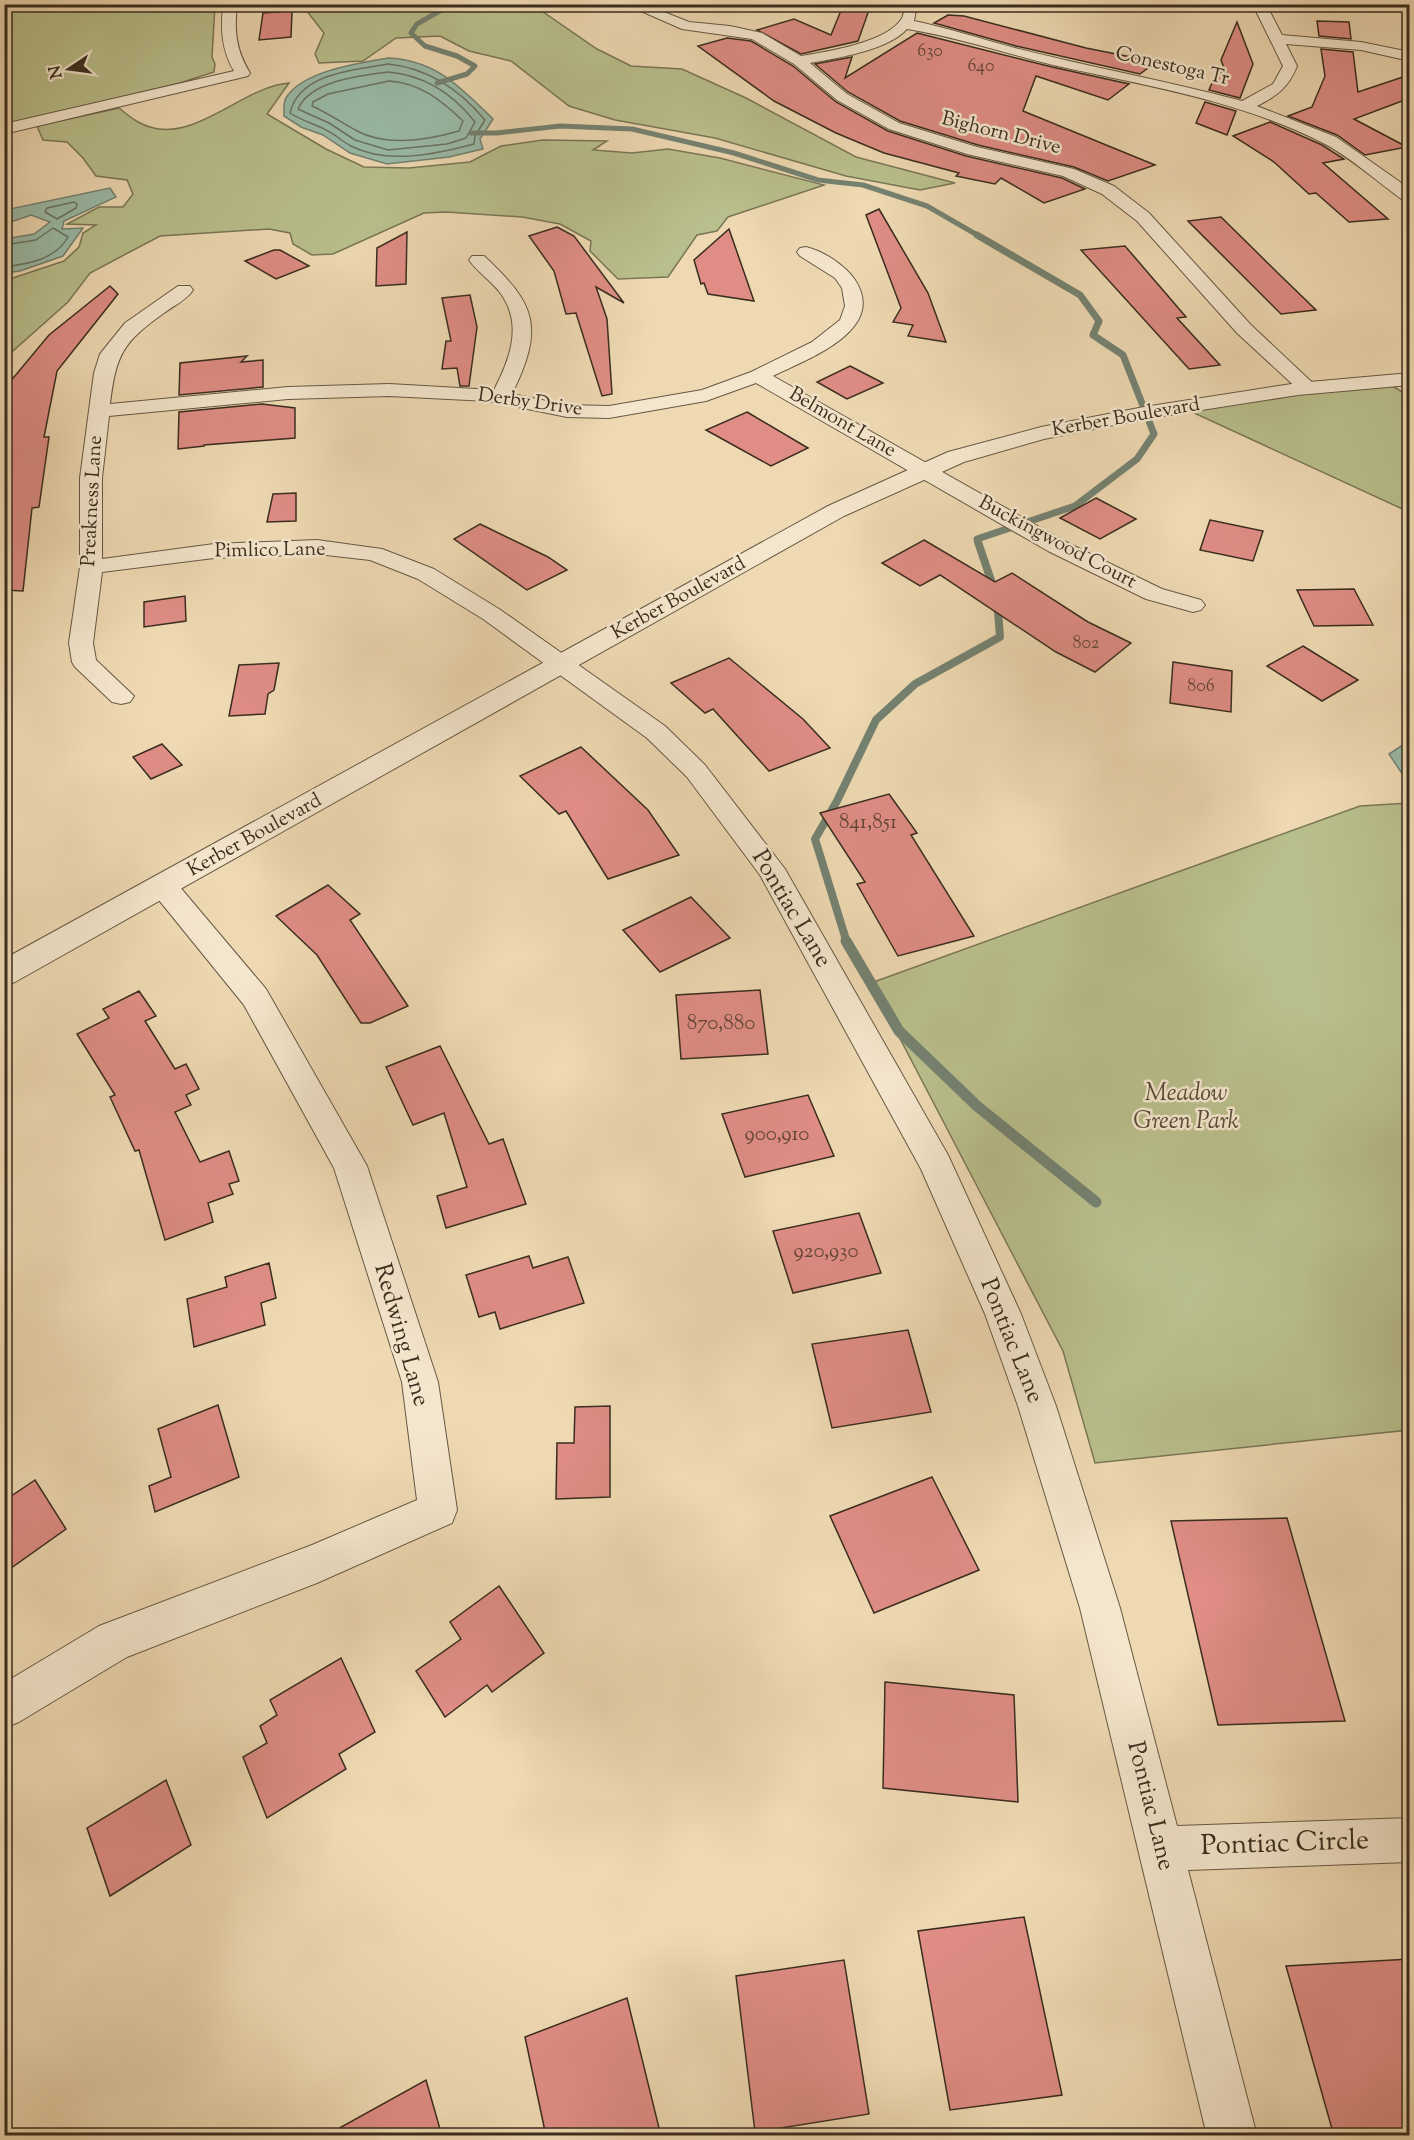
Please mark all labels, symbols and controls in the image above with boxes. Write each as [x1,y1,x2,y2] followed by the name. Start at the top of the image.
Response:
[39,39,99,99] north arrow
[917,39,943,65] house number: 630
[1112,40,1232,94] street label: Conestoga Tr
[967,54,995,80] house number: 640
[44,63,69,81] text: N
[938,105,1064,163] street label: Bighorn Drive
[476,381,584,425] street label: Derby Drive
[783,381,901,465] street label: Belmont Lane
[1050,391,1202,445] street label: Kerber Boulevard
[75,435,111,567] street label: Preakness Lane
[973,489,1141,597] street label: Buckingwood Court
[214,536,326,566] street label: Pimlico Lane
[606,550,752,648] street label: Kerber Boulevard
[1073,631,1100,657] house number: 802
[1187,674,1215,700] house number: 806
[182,787,328,885] street label: Kerber Boulevard
[839,808,897,838] house number: 841,851
[742,844,840,974] street label: Pontiac Lane
[687,1009,755,1039] house number: 870,880
[1133,1077,1239,1139] park label: Meadow Green Park
[745,1120,809,1150] house number: 900,910
[793,1237,859,1267] house number: 920,930
[364,1260,438,1410] street label: Redwing Lane
[971,1273,1051,1409] street label: Pontiac Lane
[1118,1738,1182,1874] street label: Pontiac Lane
[1200,1821,1370,1867] street label: Pontiac Circle

